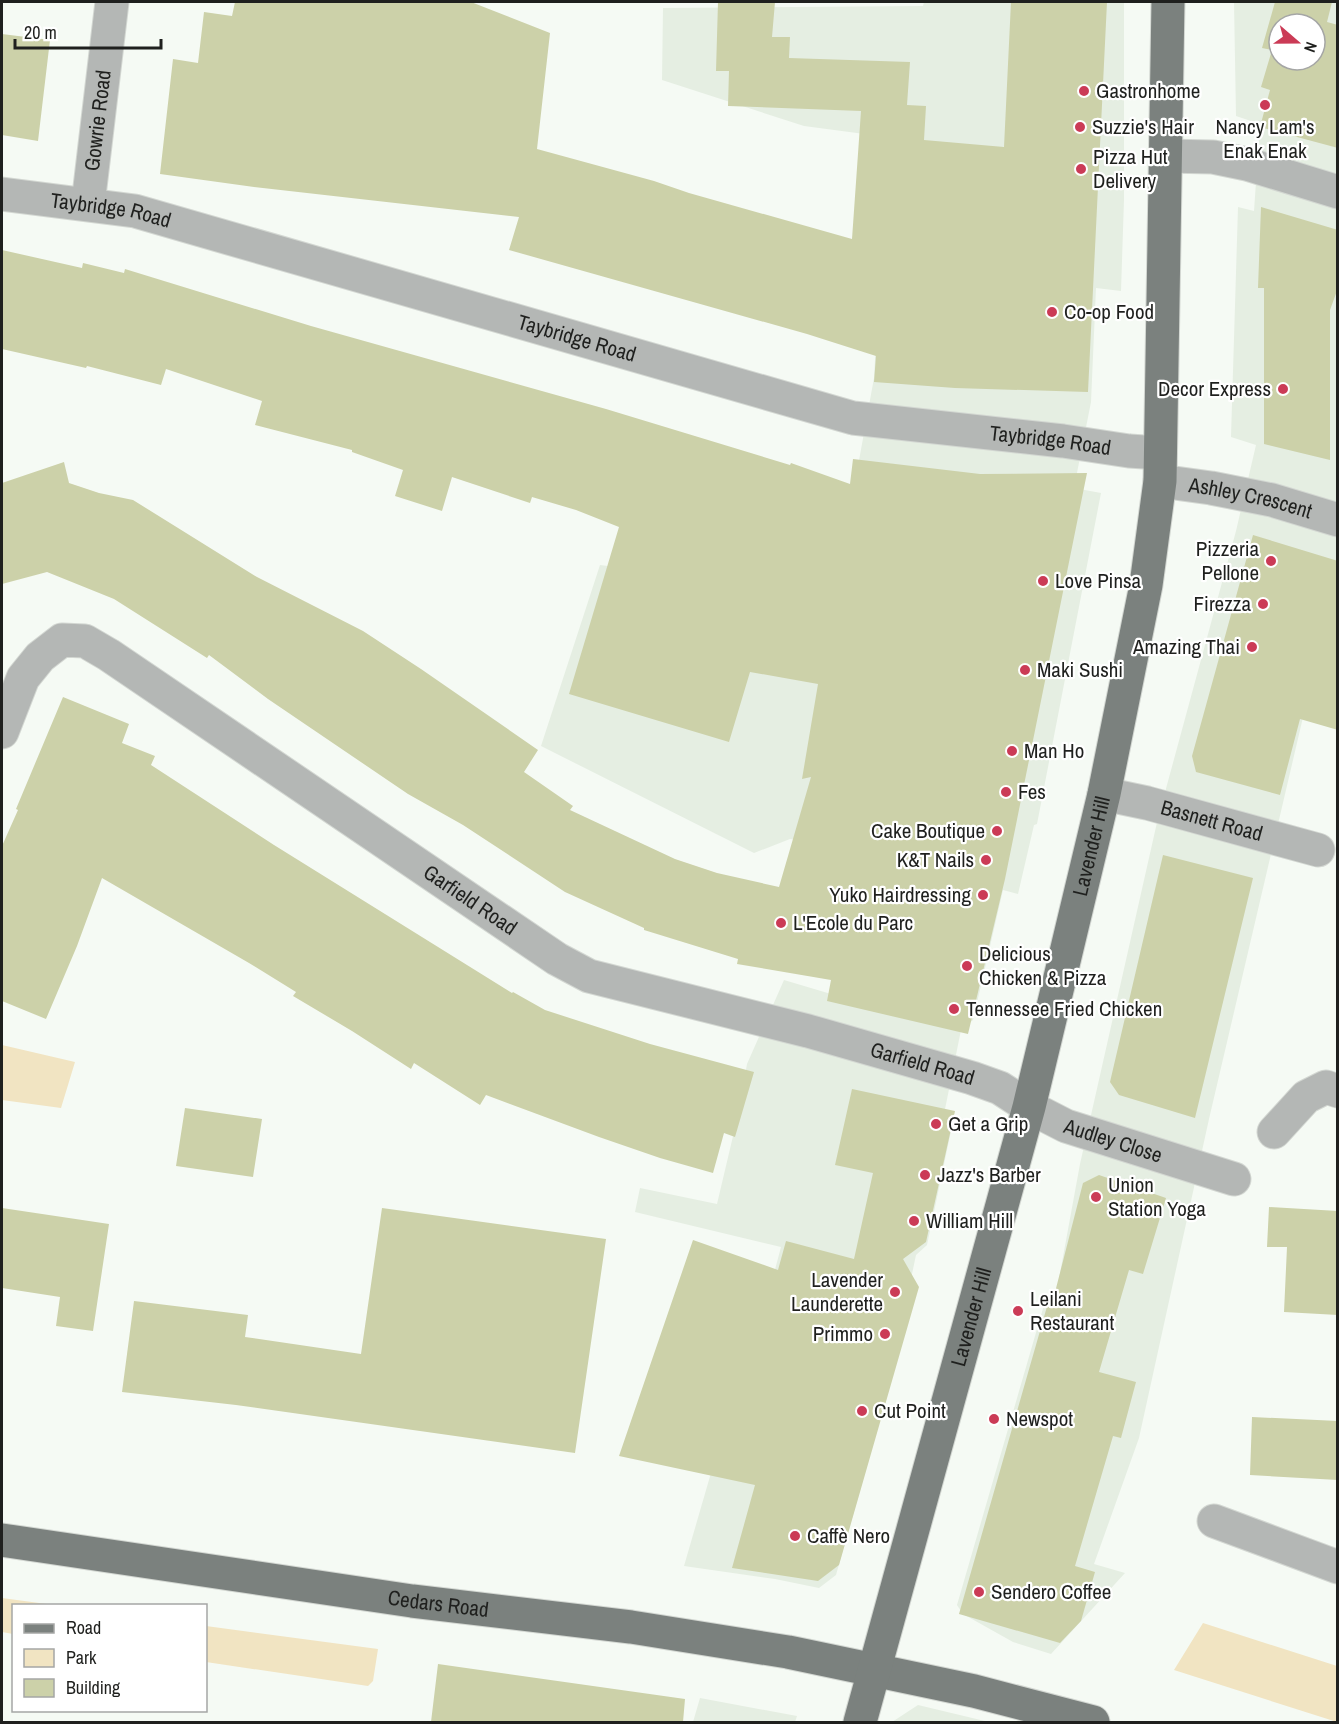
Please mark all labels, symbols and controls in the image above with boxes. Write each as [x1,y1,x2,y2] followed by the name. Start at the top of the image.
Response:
[15,12,160,50] scale bar
[1267,12,1327,72] north arrow
[24,20,57,45] text: 20 m
[1299,39,1323,55] text: N
[77,68,118,173] street label: Gowrie Road
[1096,76,1200,105] place label: Gastronhome
[1077,84,1091,98] marker: Gastronhome
[1258,98,1272,112] marker: Nancy Lam's Enak Enak
[1092,112,1194,141] place label: Suzzie's Hair
[1216,112,1315,165] place label: Nancy Lam's Enak Enak
[1073,120,1087,134] marker: Suzzie's Hair
[1093,142,1168,195] place label: Pizza Hut Delivery
[1074,162,1088,176] marker: Pizza Hut Delivery
[49,185,175,235] street label: Taybridge Road
[1064,297,1154,326] place label: Co-op Food
[1045,305,1059,319] marker: Co-op Food
[514,307,640,369] street label: Taybridge Road
[1158,374,1271,403] place label: Decor Express
[1276,382,1290,396] marker: Decor Express
[988,418,1113,462] street label: Taybridge Road
[1186,470,1316,525] street label: Ashley Crescent
[1196,534,1259,587] place label: Pizzeria Pellone
[1264,554,1278,568] marker: Pizzeria Pellone
[1055,566,1142,595] place label: Love Pinsa
[1036,574,1050,588] marker: Love Pinsa
[1194,589,1251,618] place label: Firezza
[1256,597,1270,611] marker: Firezza
[1132,632,1240,661] place label: Amazing Thai
[1245,640,1259,654] marker: Amazing Thai
[1037,655,1123,684] place label: Maki Sushi
[1018,663,1032,677] marker: Maki Sushi
[1024,736,1084,765] place label: Man Ho
[1005,744,1019,758] marker: Man Ho
[1018,777,1046,806] place label: Fes
[999,785,1013,799] marker: Fes
[1158,792,1266,848] street label: Basnett Road
[1065,793,1117,899] street label: Lavender Hill
[871,816,985,845] place label: Cake Boutique
[990,824,1004,838] marker: Cake Boutique
[897,845,974,874] place label: K&T Nails
[979,853,993,867] marker: K&T Nails
[418,858,523,942] street label: Garfield Road
[829,880,971,909] place label: Yuko Hairdressing
[976,888,990,902] marker: Yuko Hairdressing
[793,908,913,937] place label: L'Ecole du Parc
[774,916,788,930] marker: L'Ecole du Parc
[979,939,1107,992] place label: Delicious Chicken & Pizza
[960,959,974,973] marker: Delicious Chicken & Pizza
[966,994,1162,1023] place label: Tennessee Fried Chicken
[947,1002,961,1016] marker: Tennessee Fried Chicken
[867,1035,978,1092] street label: Garfield Road
[948,1109,1028,1138] place label: Get a Grip
[1060,1111,1166,1169] street label: Audley Close
[929,1117,943,1131] marker: Get a Grip
[937,1160,1041,1189] place label: Jazz's Barber
[918,1168,932,1182] marker: Jazz's Barber
[1108,1170,1206,1223] place label: Union Station Yoga
[1089,1190,1103,1204] marker: Union Station Yoga
[926,1206,1013,1235] place label: William Hill
[907,1214,921,1228] marker: William Hill
[943,1264,998,1370] street label: Lavender Hill
[791,1265,883,1318] place label: Lavender Launderette
[1030,1284,1114,1337] place label: Leilani Restaurant
[888,1285,902,1299] marker: Lavender Launderette
[1011,1304,1025,1318] marker: Leilani Restaurant
[813,1319,873,1348] place label: Primmo
[878,1327,892,1341] marker: Primmo
[874,1396,946,1425] place label: Cut Point
[855,1404,869,1418] marker: Cut Point
[1006,1404,1073,1433] place label: Newspot
[987,1412,1001,1426] marker: Newspot
[807,1521,890,1550] place label: Caffè Nero
[788,1529,802,1543] marker: Caffè Nero
[991,1577,1111,1606] place label: Sendero Coffee
[386,1583,490,1624] street label: Cedars Road
[972,1585,986,1599] marker: Sendero Coffee
[12,1604,207,1712] legend
[66,1615,101,1640] text: Road
[66,1645,97,1670] text: Park
[66,1675,121,1700] text: Building

